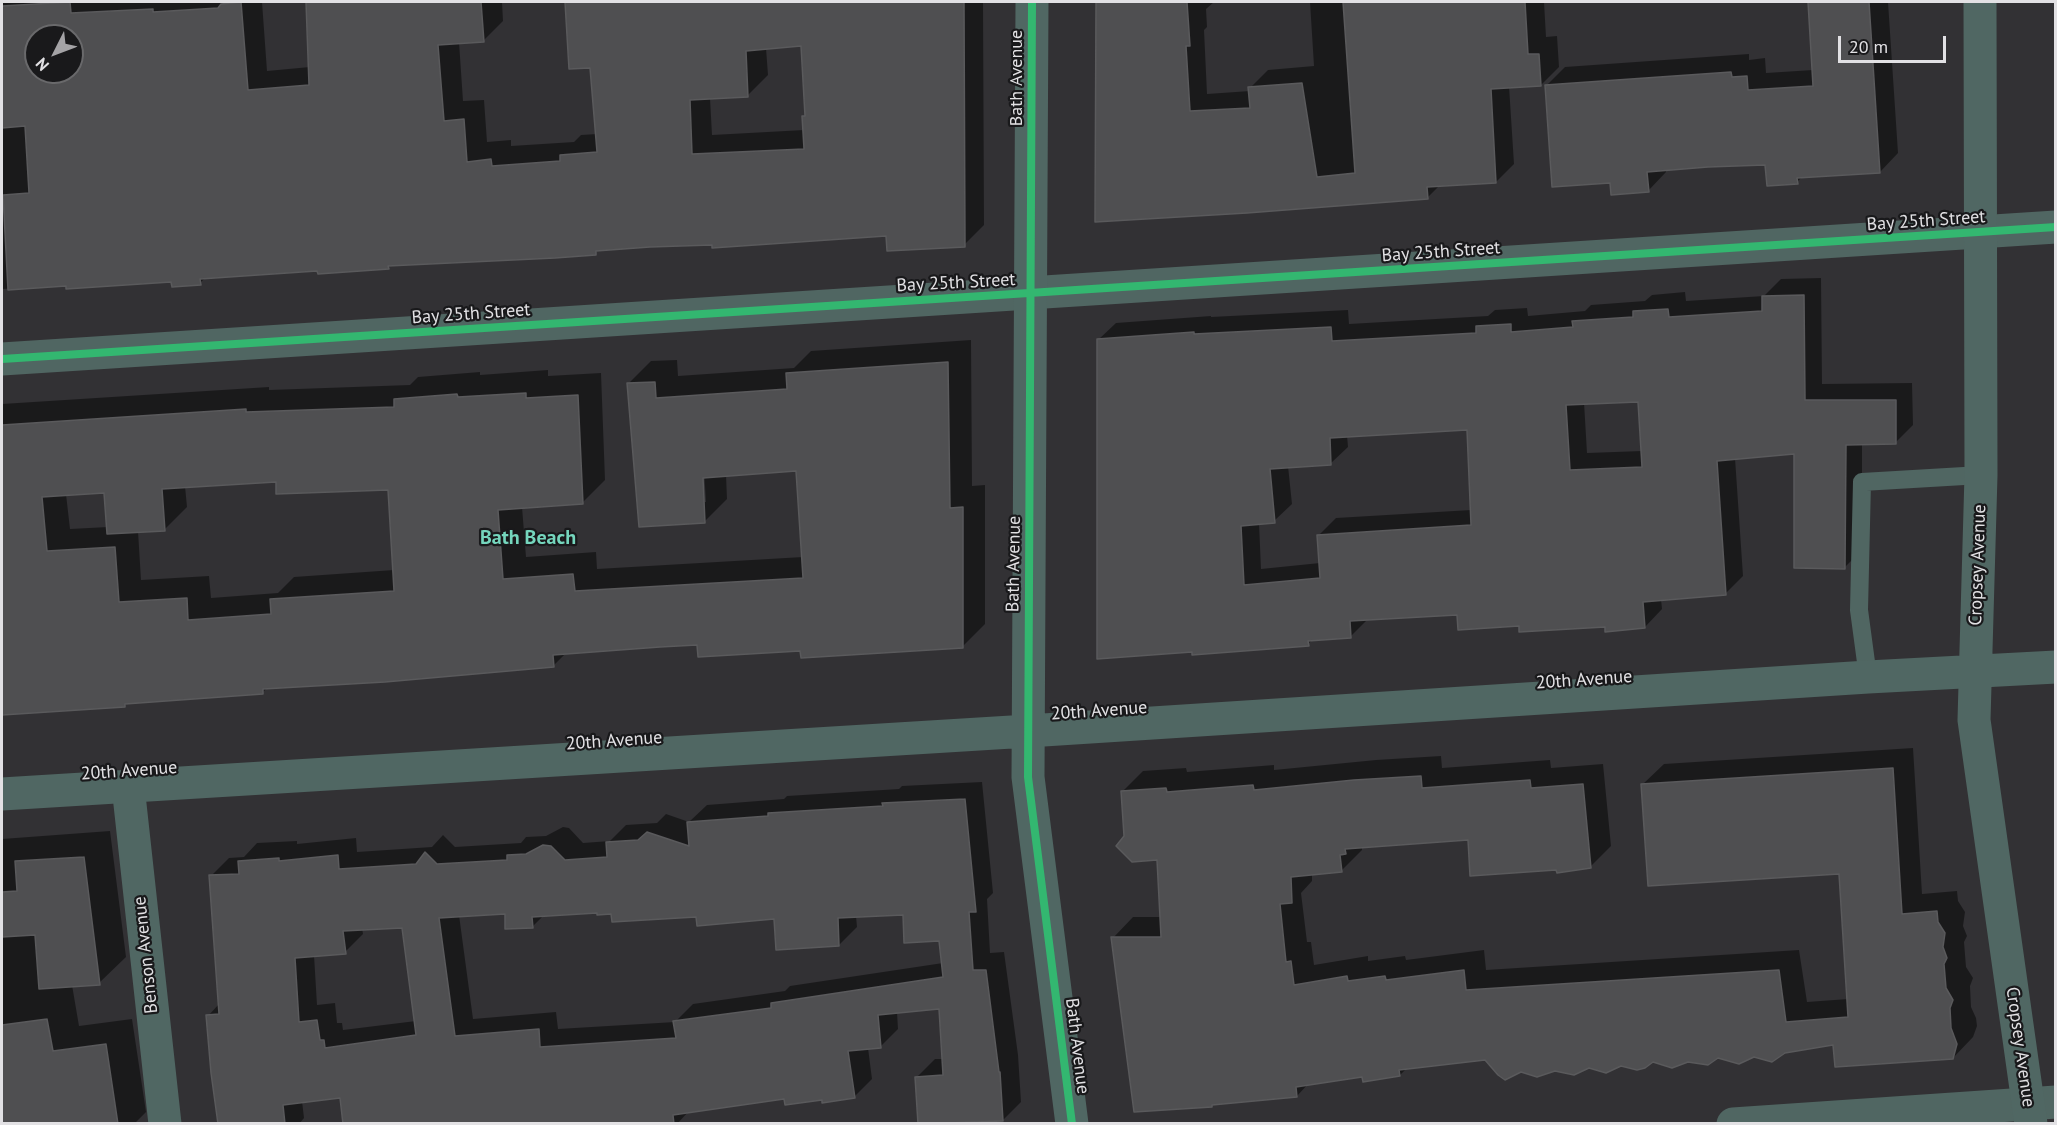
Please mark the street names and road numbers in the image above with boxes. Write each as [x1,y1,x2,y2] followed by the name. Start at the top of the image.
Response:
[1006,30,1028,126] street label: Bath Avenue
[1866,206,1986,236] street label: Bay 25th Street
[1381,237,1501,267] street label: Bay 25th Street
[896,269,1016,297] street label: Bay 25th Street
[411,299,531,329] street label: Bay 25th Street
[1965,504,1991,626] street label: Cropsey Avenue
[1002,516,1026,612] street label: Bath Avenue
[1535,666,1633,694] street label: 20th Avenue
[1050,697,1148,725] street label: 20th Avenue
[565,727,663,755] street label: 20th Avenue
[80,757,178,785] street label: 20th Avenue
[129,895,163,1015] street label: Benson Avenue
[2001,985,2039,1109] street label: Cropsey Avenue
[1060,997,1094,1095] street label: Bath Avenue

